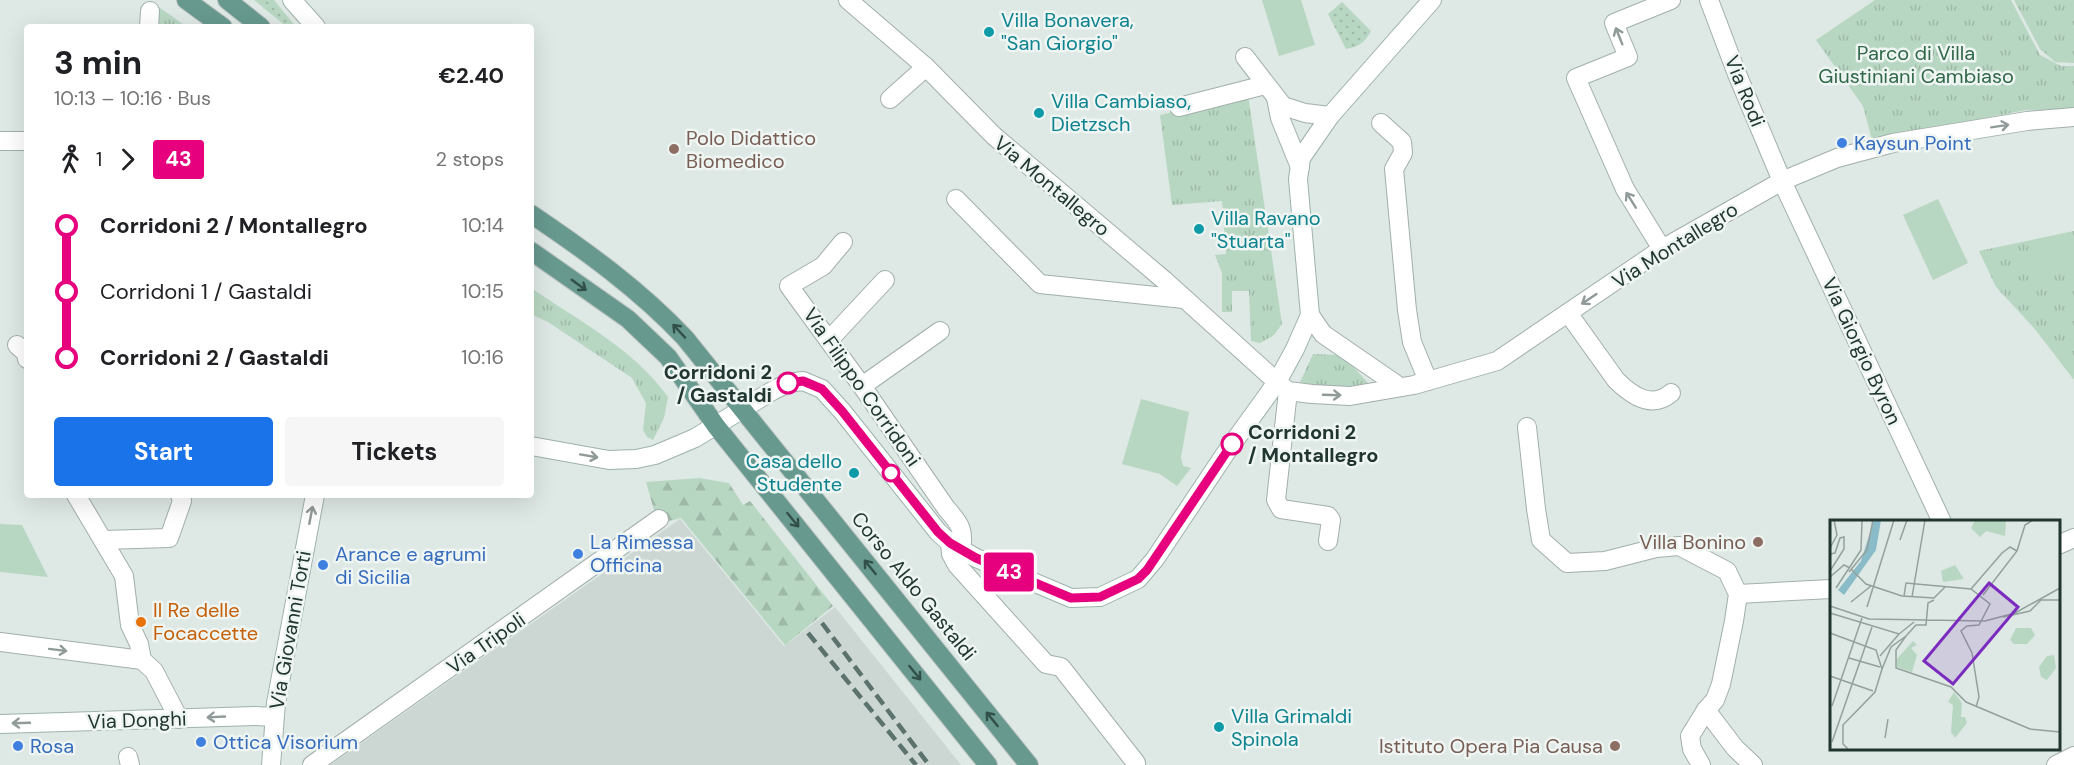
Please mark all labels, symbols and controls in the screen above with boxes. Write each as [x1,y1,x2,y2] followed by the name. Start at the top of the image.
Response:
[1001,7,1134,56] place label: Villa Bonavera, "San Giorgio"
[982,25,996,39] marker: Villa Bonavera, "San Giorgio"
[1613,27,1624,45] one-way arrow
[1818,40,2014,89] park label: Parco di Villa Giustiniani Cambiaso
[54,41,142,84] text: 3 min
[1719,51,1771,131] street label: Via Rodi
[439,61,504,90] text: €2.40
[54,85,211,111] text: 10:13 – 10:16 · Bus
[1051,88,1191,137] place label: Villa Cambiaso, Dietzsch
[1032,106,1046,120] marker: Villa Cambiaso, Dietzsch
[1990,120,2009,131] one-way arrow
[686,125,816,174] place label: Polo Didattico Biomedico
[989,130,1115,242] street label: Via Montallegro
[1854,130,1972,156] place label: Kaysun Point
[1835,136,1849,150] marker: Kaysun Point
[667,142,681,156] marker: Polo Didattico Biomedico
[54,143,87,176] icon: walk
[111,143,144,176] icon: forward
[165,145,192,173] text: 43
[96,146,102,172] text: 1
[436,146,504,172] text: 2 stops
[1625,191,1638,208] one-way arrow
[1607,196,1743,294] street label: Via Montallegro
[1211,205,1321,254] place label: Villa Ravano "Stuarta"
[100,211,368,240] text: Corridoni 2 / Montallegro
[462,212,504,238] text: 10:14
[1192,222,1206,236] marker: Villa Ravano "Stuarta"
[1816,273,1908,429] street label: Via Giorgio Byron
[100,277,312,306] text: Corridoni 1 / Gastaldi
[462,278,504,304] text: 10:15
[570,279,587,291] one-way arrow
[1581,293,1597,305] one-way arrow
[797,303,927,471] street label: Via Filippo Corridoni
[672,324,686,339] one-way arrow
[100,343,329,372] text: Corridoni 2 / Gastaldi
[461,344,504,370] text: 10:16
[664,359,772,408] place label: Corridoni 2 / Gastaldi
[777,372,799,394] marker: Corridoni 2 / Gastaldi
[1321,389,1341,401] one-way arrow
[54,417,273,486] button: Start
[285,417,504,486] button: Tickets
[1248,419,1378,468] place label: Corridoni 2 / Montallegro
[1221,433,1243,455] marker: Corridoni 2 / Montallegro
[746,448,842,497] place label: Casa dello Studente
[578,451,598,462] one-way arrow
[882,464,900,482] unlabelled marker
[847,466,861,480] marker: Casa dello Studente
[306,506,317,525] one-way arrow
[846,506,982,666] street label: Corso Aldo Gastaldi
[786,512,799,528] one-way arrow
[1830,520,2059,750] inset map
[590,529,694,578] place label: La Rimessa Officina
[1639,529,1746,555] place label: Villa Bonino
[1751,535,1765,549] marker: Villa Bonino
[335,541,486,590] place label: Arance e agrumi di Sicilia
[571,547,585,561] marker: La Rimessa Officina
[263,548,317,712] street label: Via Giovanni Torti
[982,552,1036,592] line badge: 43
[316,558,330,572] marker: Arance e agrumi di Sicilia
[996,558,1022,586] text: 43
[864,559,877,575] one-way arrow
[153,597,258,646] place label: Il Re delle Focaccette
[442,606,530,680] street label: Via Tripoli
[134,615,148,629] marker: Il Re delle Focaccette
[48,644,67,655] one-way arrow
[908,664,921,680] one-way arrow
[1231,703,1352,752] place label: Villa Grimaldi Spinola
[87,705,187,735] street label: Via Donghi
[206,712,226,723] one-way arrow
[986,712,999,728] one-way arrow
[12,718,32,729] one-way arrow
[1212,720,1226,734] marker: Villa Grimaldi Spinola
[213,729,358,755] place label: Ottica Visorium
[30,733,74,759] place label: Rosa
[1379,733,1603,759] place label: Istituto Opera Pia Causa
[194,735,208,749] marker: Ottica Visorium
[11,739,25,753] marker: Rosa
[1608,739,1622,753] marker: Istituto Opera Pia Causa

